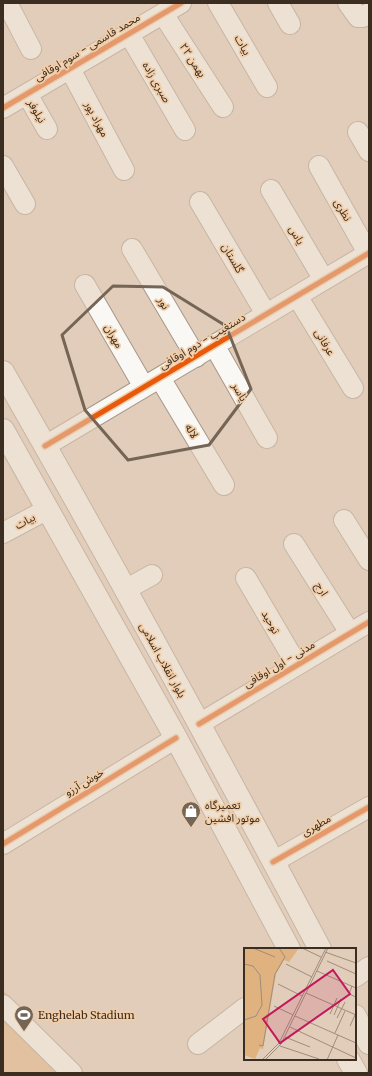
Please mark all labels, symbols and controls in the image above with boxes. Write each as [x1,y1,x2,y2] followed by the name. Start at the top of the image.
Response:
[32,10,143,85] street label: محمد قاسمی - سوم اوقافی
[232,32,254,58] street label: بیات
[177,40,209,80] street label: ۲۲ بهمن
[140,59,174,105] street label: صبری زاده
[24,96,49,125] street label: نیلوفر
[80,98,112,140] street label: مهراد پور
[331,196,355,224] street label: نظری
[286,223,308,247] street label: یاس
[219,241,247,276] street label: گلستان
[154,293,173,312] street label: نور
[156,310,248,373] street label: دستغیب - دوم اوقافی
[102,321,127,351] street label: مهران
[312,326,339,358] street label: عرفانی
[229,379,251,404] street label: یاسر
[182,421,202,441] street label: لاله
[12,510,38,532] street label: بیات
[312,579,332,599] street label: ارج
[259,608,283,636] street label: توحید
[136,620,189,700] street label: بلوار انقلاب اسلامی
[241,637,317,691] street label: مدنی - اول اوقافی
[62,765,107,799] street label: خوش آرزو
[205,798,260,825] place label: تعمیرگاه موتور افشین
[180,800,202,828] shop icon: تعمیرگاه موتور افشین
[299,811,333,839] street label: مطهری
[244,948,356,1060] inset map
[13,1004,35,1032] sports icon: Enghelab Stadium
[38,1008,135,1022] place label: Enghelab Stadium

